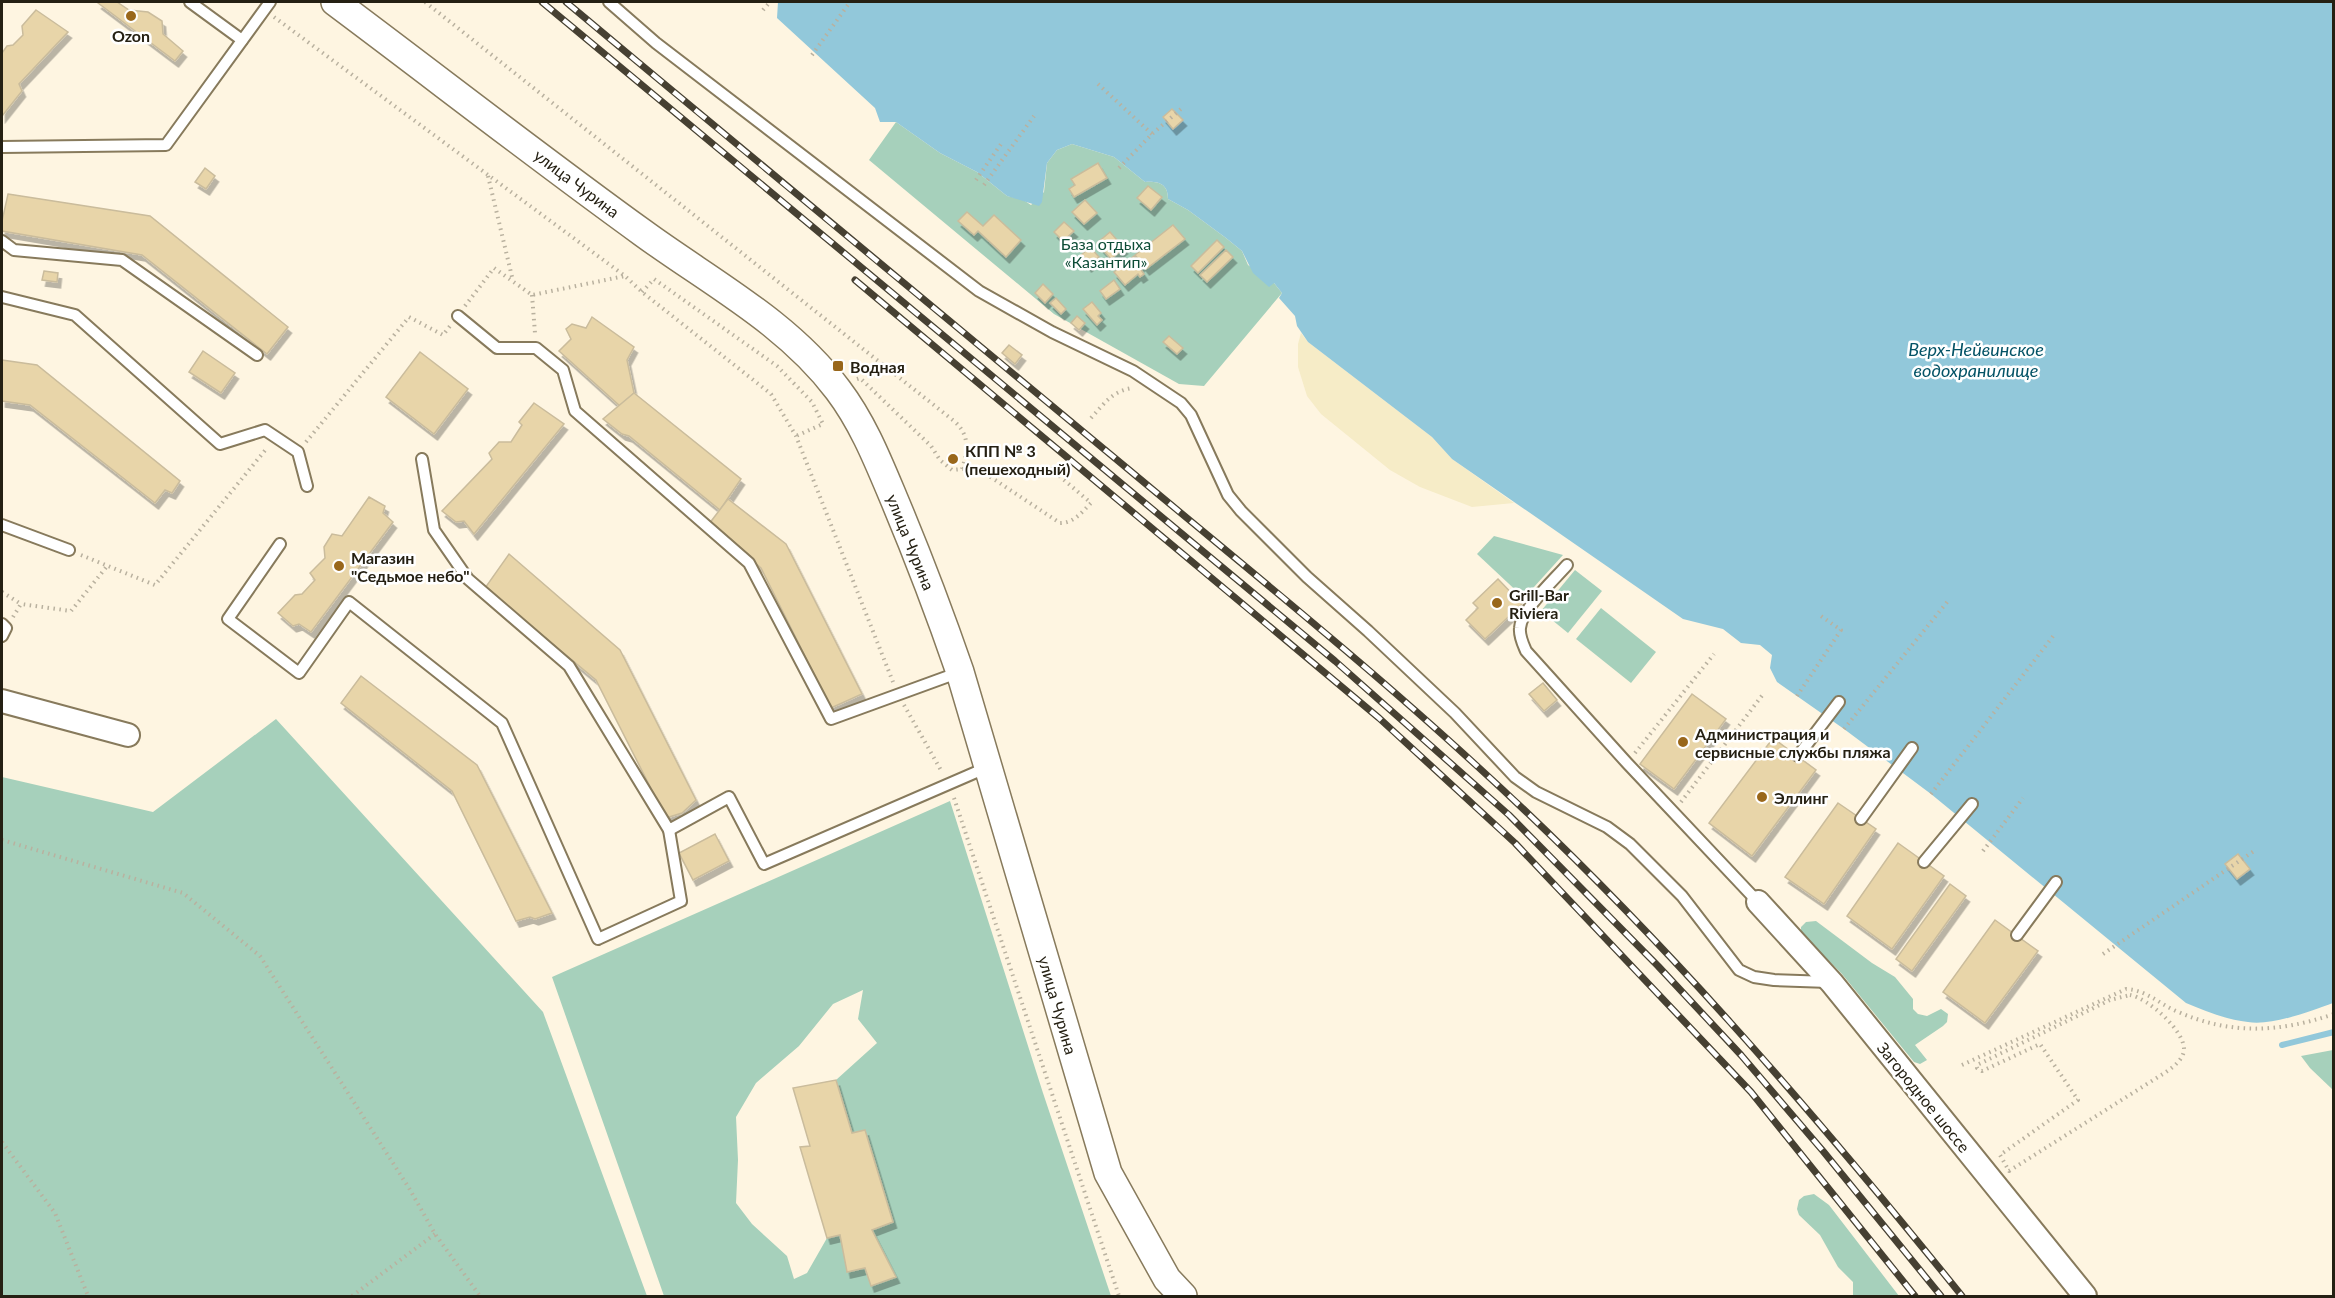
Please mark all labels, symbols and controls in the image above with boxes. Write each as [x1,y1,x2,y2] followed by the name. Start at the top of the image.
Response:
[124,9,138,23] marker: Ozon
[112,26,150,45] place label: Ozon
[531,145,623,221] street label: улица Чурина
[1061,234,1151,271] park label: База отдыха «Казантип»
[1908,338,2044,381] water label: Верх-Нейвинское водохранилище
[850,357,905,376] place label: Водная
[831,359,845,373] marker: Водная
[965,441,1070,478] place label: КПП № 3 (пешеходный)
[946,452,960,466] marker: КПП № 3 (пешеходный)
[883,491,939,593] street label: улица Чурина
[351,548,470,585] place label: Магазин "Седьмое небо"
[332,559,346,573] marker: Магазин "Седьмое небо"
[1509,585,1569,622] place label: Grill-Bar Riviera
[1490,596,1504,610] marker: Grill-Bar Riviera
[1694,724,1891,761] place label: Администрация и сервисные службы пляжа
[1676,735,1690,749] marker: Администрация и сервисные службы пляжа
[1774,788,1828,807] place label: Эллинг
[1755,790,1769,804] marker: Эллинг
[1035,954,1081,1056] street label: улица Чурина
[1874,1038,1974,1156] street label: Загородное шоссе

